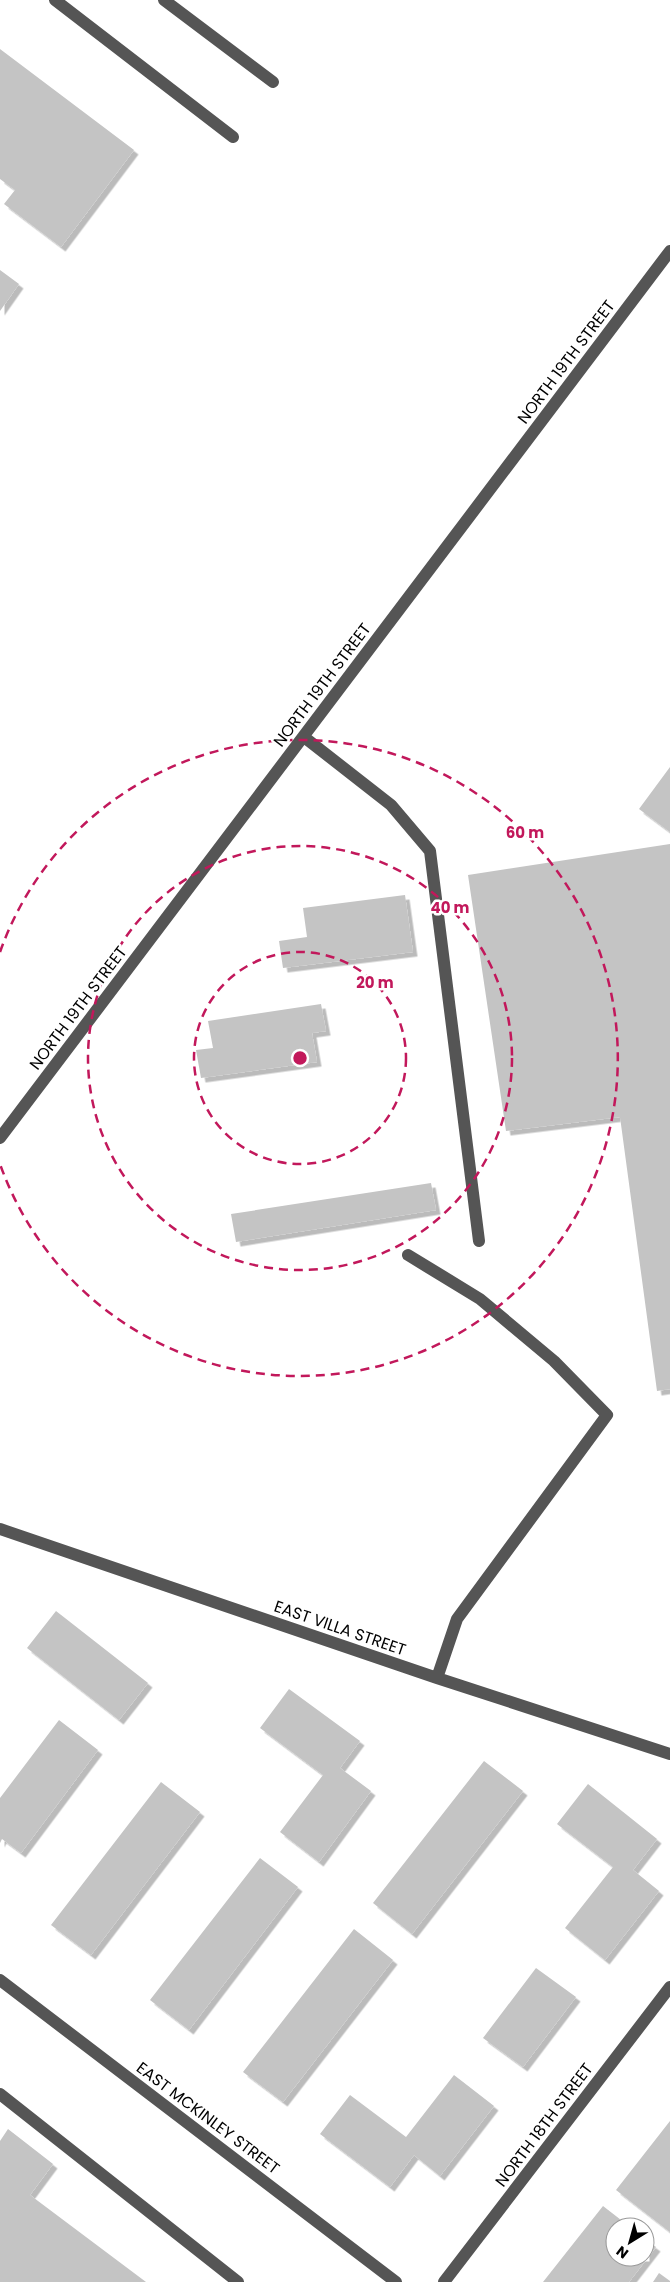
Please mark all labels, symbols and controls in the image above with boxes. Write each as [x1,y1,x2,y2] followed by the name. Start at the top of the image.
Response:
[512,295,620,429] street label: NORTH 19TH STREET
[268,618,376,752] street label: NORTH 19TH STREET
[506,822,544,843] text: 60 m
[430,897,470,918] text: 40 m
[24,941,132,1075] street label: NORTH 19TH STREET
[356,972,394,993] text: 20 m
[291,1049,309,1067] centre of rings
[271,1595,409,1661] street label: EAST VILLA STREET
[132,2057,285,2180] street label: EAST MCKINLEY STREET
[490,2058,598,2192] street label: NORTH 18TH STREET
[605,2217,655,2267] north arrow
[612,2241,632,2264] text: N

